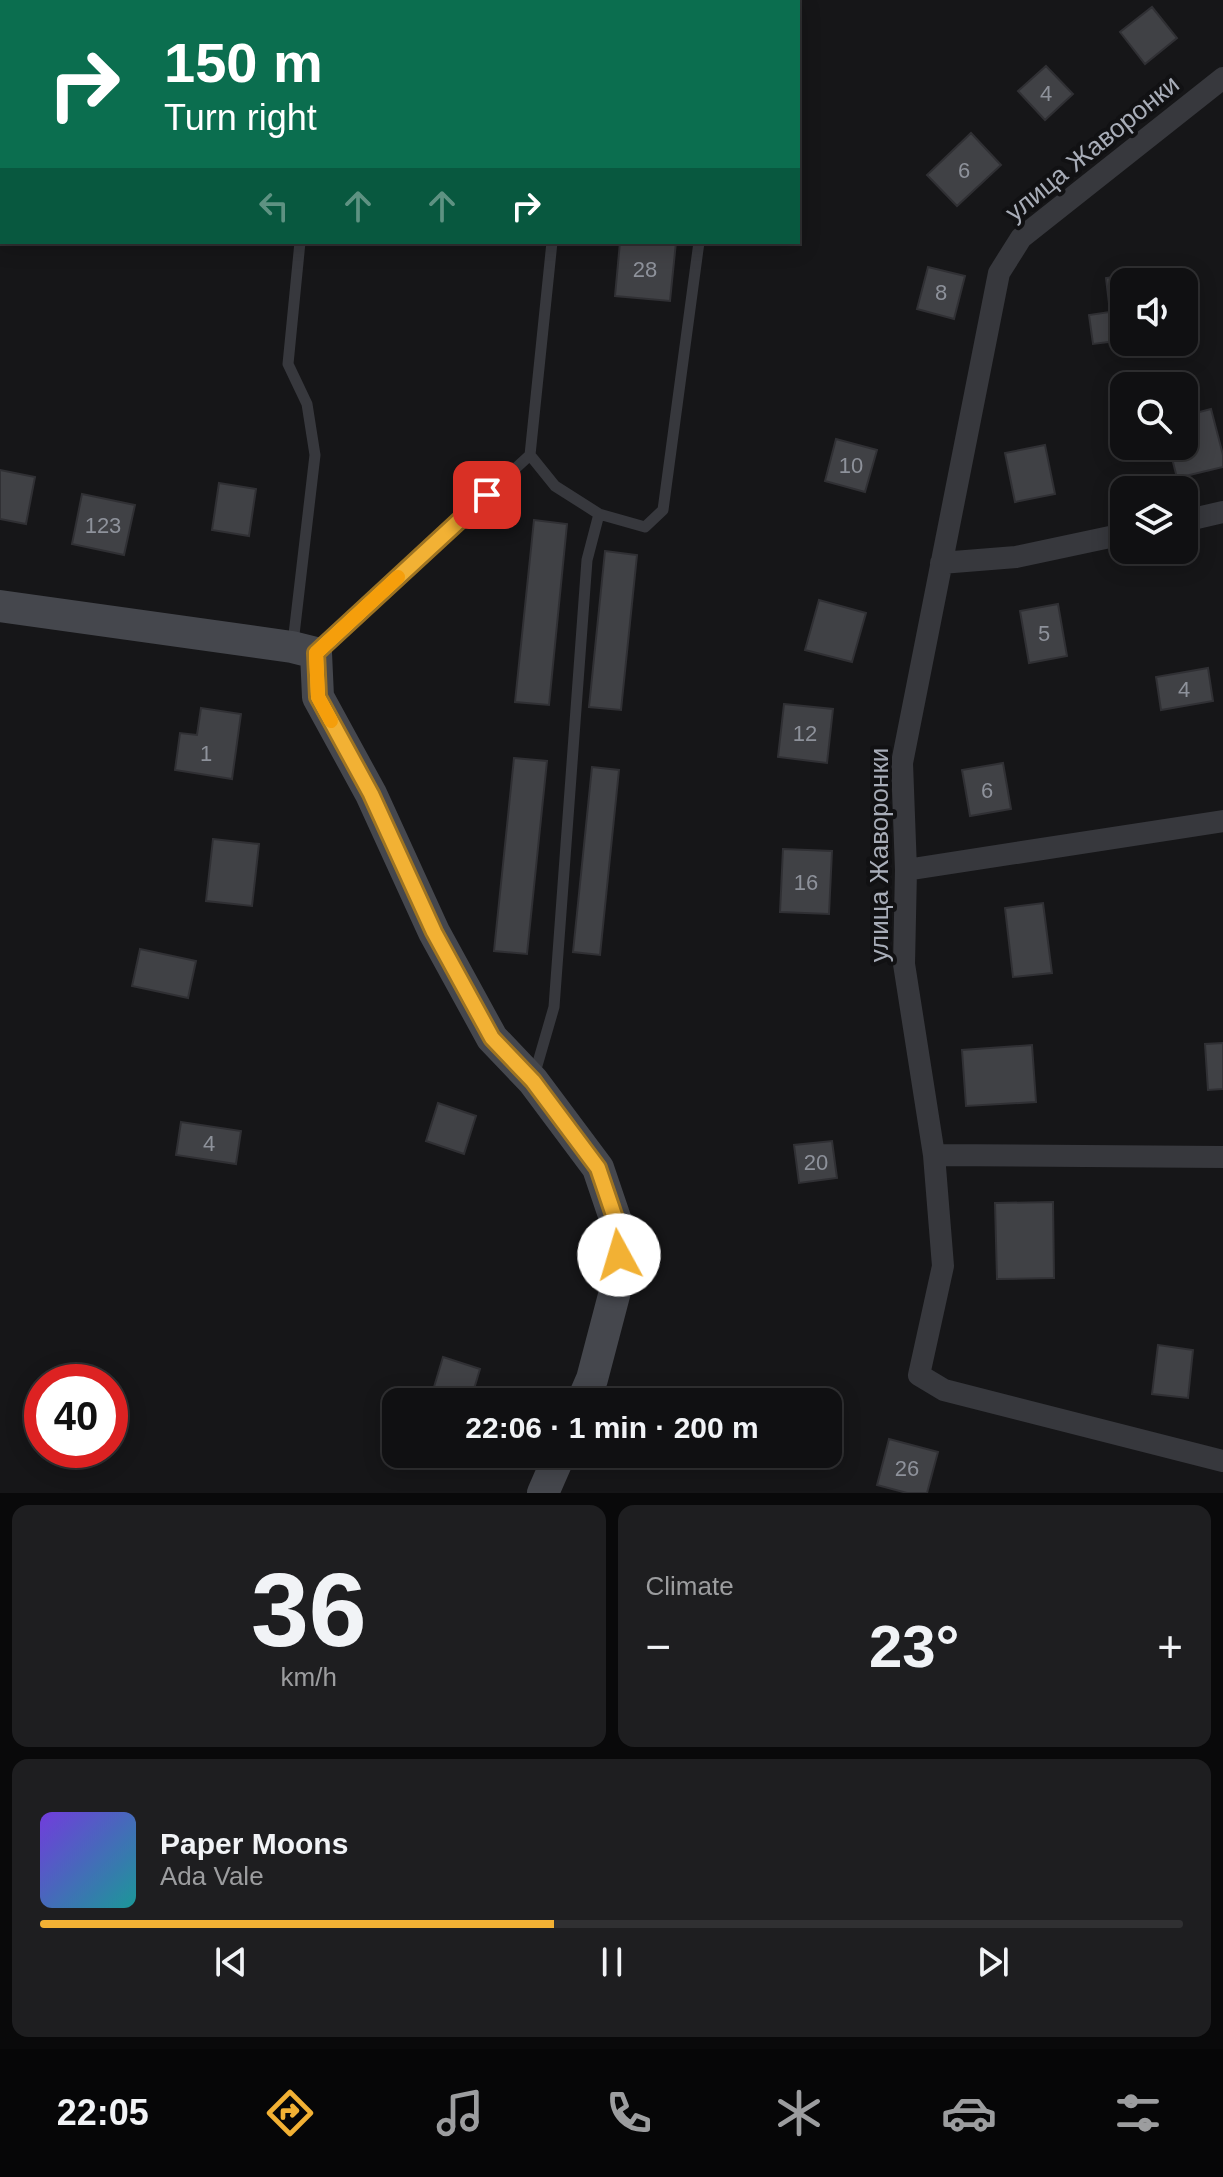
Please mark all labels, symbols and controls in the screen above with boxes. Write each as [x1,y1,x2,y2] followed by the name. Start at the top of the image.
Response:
[164,31,323,94] text: 150 m
[32,32,136,136] icon: right
[999,69,1185,227] street label: улица Жаворонки
[1040,81,1052,106] house number: 4
[164,97,317,138] text: Turn right
[958,158,970,183] house number: 6
[252,184,296,228] icon: left
[336,184,380,228] icon: ahead
[420,184,464,228] icon: ahead
[504,184,548,228] icon: right
[633,257,657,282] house number: 28
[1110,268,1198,564] map controls
[1110,268,1198,356] button: sound
[935,280,947,305] house number: 8
[1110,372,1198,460] button: search
[839,453,863,478] house number: 10
[453,461,521,529] pin
[465,473,509,517] icon: arrive
[1110,476,1198,564] button: layers
[85,513,121,538] house number: 123
[1038,621,1050,646] house number: 5
[1178,677,1190,702] house number: 4
[793,721,817,746] house number: 12
[200,741,212,766] house number: 1
[864,748,894,962] street label: улица Жаворонки
[981,778,993,803] house number: 6
[794,870,818,895] house number: 16
[203,1131,215,1156] house number: 4
[804,1150,828,1175] house number: 20
[577,1213,661,1297] position arrow
[24,1364,128,1468] speed limit sign: 40
[465,1411,759,1444] text: 22:06 · 1 min · 200 m
[895,1456,919,1481] house number: 26
[251,1552,367,1668] text: 36
[646,1571,734,1601] text: Climate
[869,1613,960,1680] text: 23°
[646,1622,671,1671] text: −
[1157,1622,1183,1671] text: +
[281,1662,337,1692] text: km/h
[160,1827,348,1860] text: Paper Moons
[160,1861,264,1891] text: Ada Vale
[209,1940,253,1984] icon: previous
[590,1940,634,1984] icon: pause
[971,1940,1015,1984] icon: next
[262,2085,318,2141] icon: directions
[432,2085,488,2141] icon: music
[601,2085,657,2141] icon: phone
[771,2085,827,2141] icon: climate
[941,2085,997,2141] icon: car
[1110,2085,1166,2141] icon: filters
[57,2092,149,2133] text: 22:05

